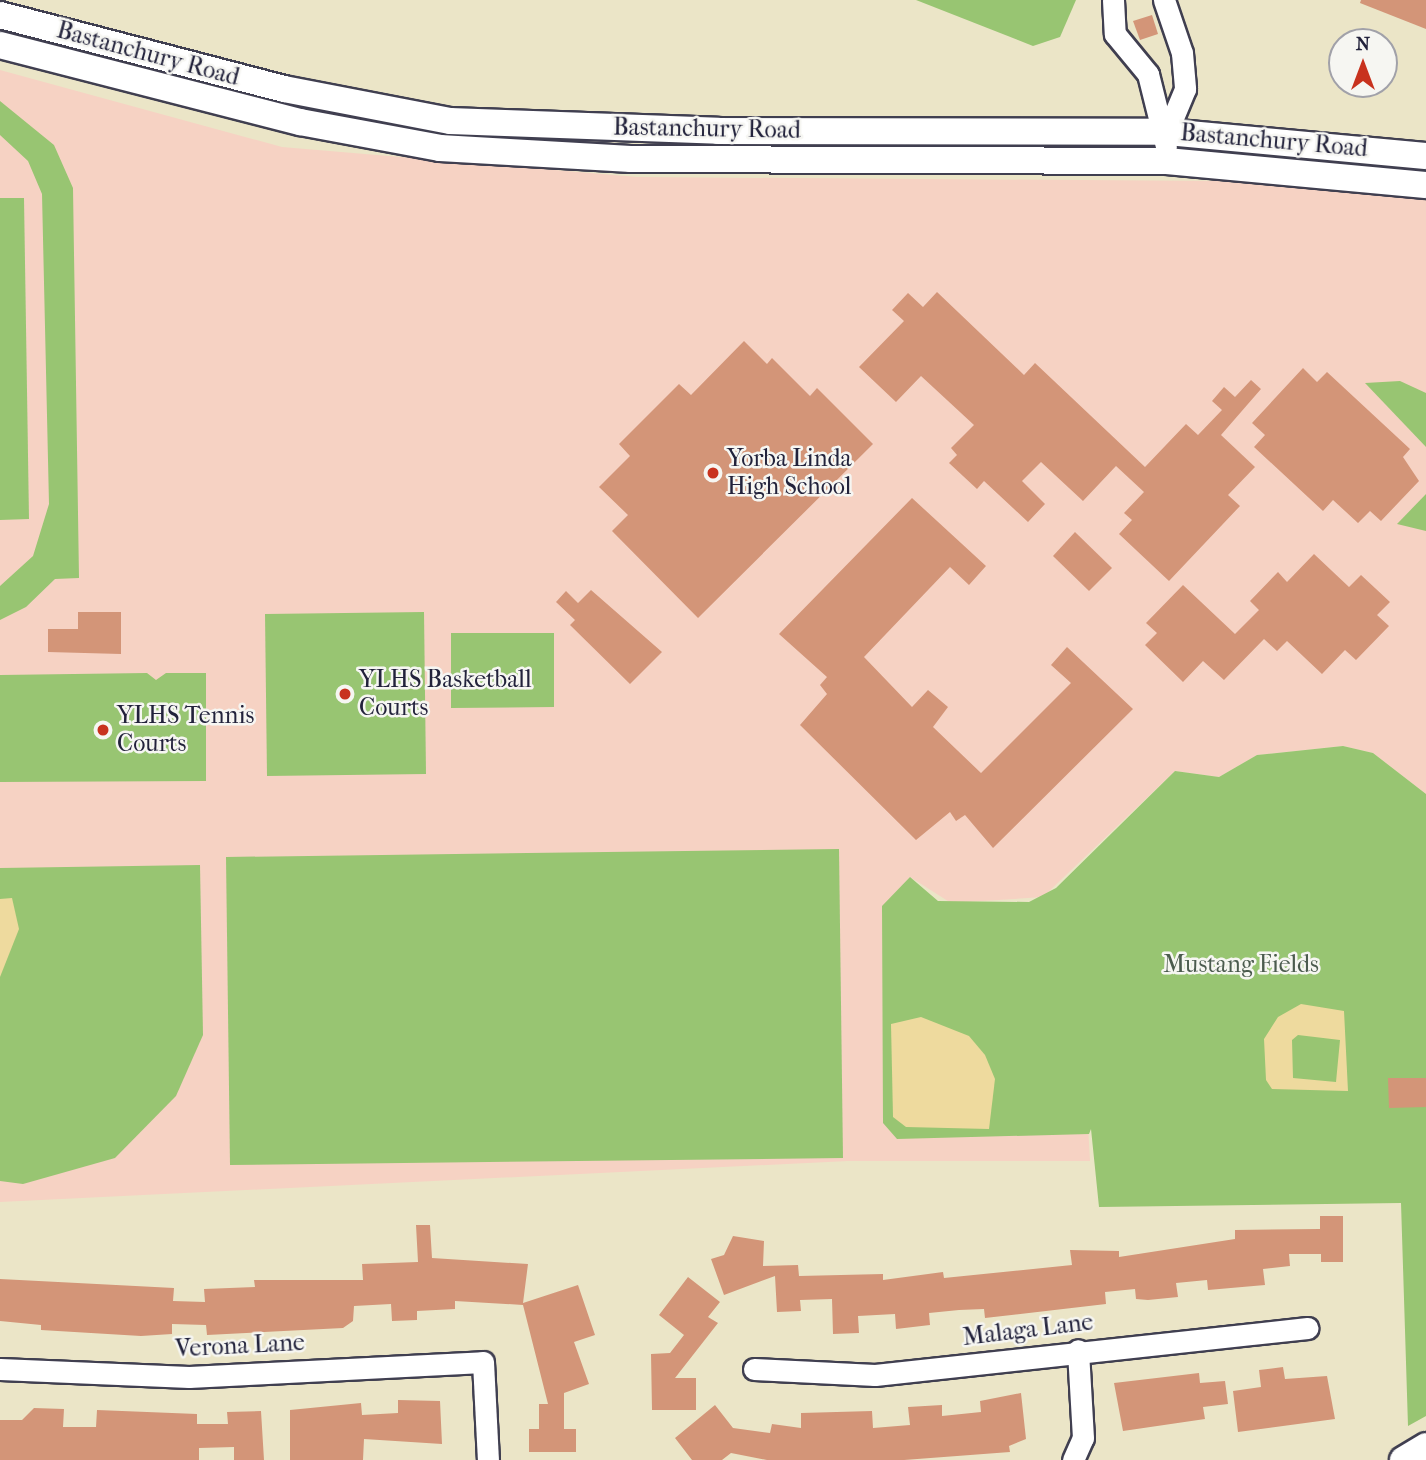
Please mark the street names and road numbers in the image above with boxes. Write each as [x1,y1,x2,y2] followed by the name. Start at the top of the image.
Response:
[54,16,242,92] street label: Bastanchury Road
[613,113,801,145] street label: Bastanchury Road
[1179,118,1369,164] street label: Bastanchury Road
[961,1308,1095,1352] street label: Malaga Lane
[174,1328,306,1364] street label: Verona Lane

